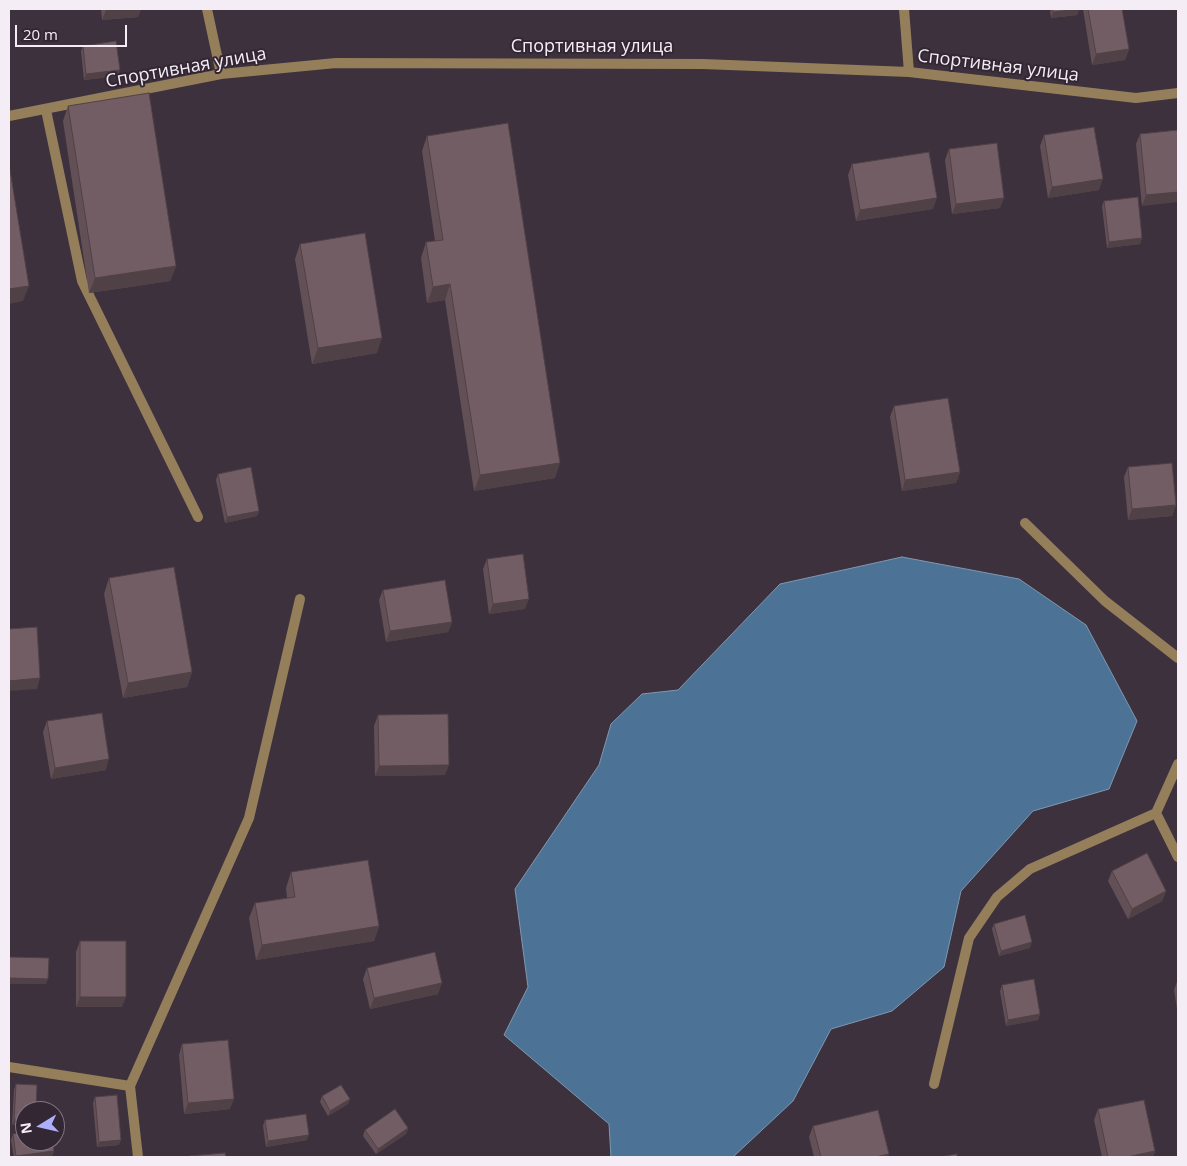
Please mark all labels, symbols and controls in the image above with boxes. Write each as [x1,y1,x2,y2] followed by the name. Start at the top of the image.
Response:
[18,15,130,47] scale bar
[23,24,58,44] text: 20 m
[511,36,673,58] street label: Спортивная улица
[104,43,268,93] street label: Спортивная улица
[916,45,1080,87] street label: Спортивная улица
[15,1101,65,1151] north arrow
[15,1121,36,1135] text: N

